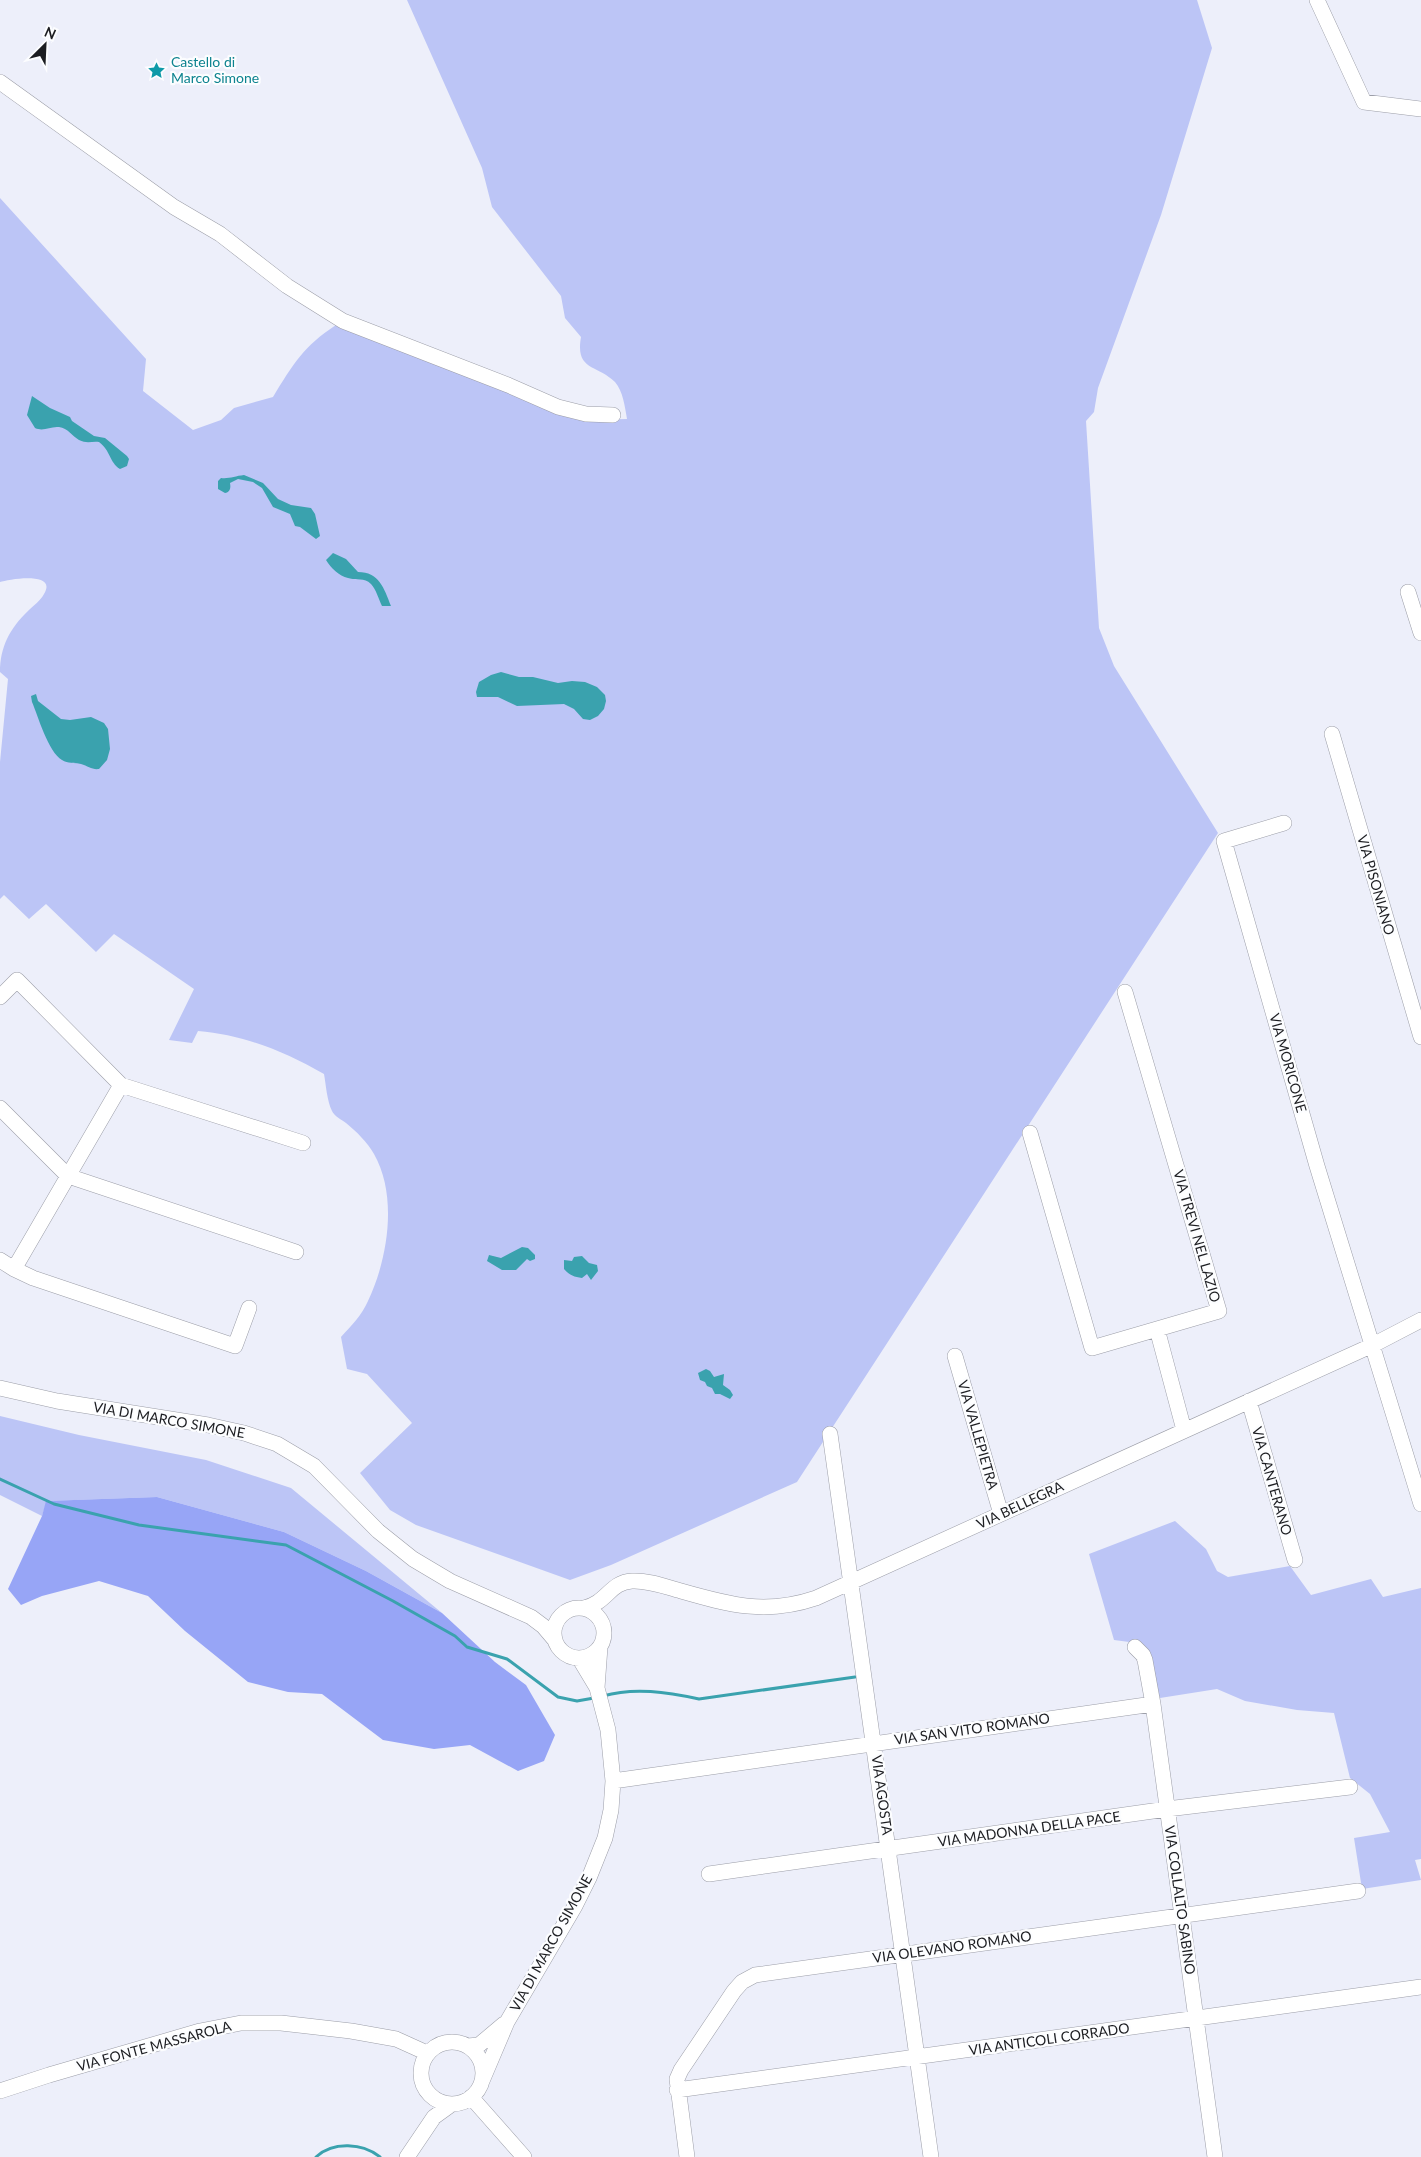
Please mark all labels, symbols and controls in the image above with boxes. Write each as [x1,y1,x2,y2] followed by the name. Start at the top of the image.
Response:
[20,20,70,70] north arrow
[42,23,59,43] text: N
[171,53,259,86] place label: Castello di Marco Simone
[147,60,167,80] place icon: Castello di Marco Simone
[1354,833,1399,937] street label: VIA PISONIANO
[1266,1011,1311,1114] street label: VIA MORICONE
[1170,1168,1225,1304] street label: VIA TREVI NEL LAZIO
[955,1378,1002,1492] street label: VIA VALLEPIETRA
[92,1398,246,1441] street label: VIA DI MARCO SIMONE
[1249,1425,1296,1537] street label: VIA CANTERANO
[974,1477,1066,1532] street label: VIA BELLEGRA
[893,1709,1051,1748] street label: VIA SAN VITO ROMANO
[868,1754,897,1836] street label: VIA AGOSTA
[936,1807,1121,1850] street label: VIA MADONNA DELLA PACE
[1162,1824,1199,1976] street label: VIA COLLALTO SABINO
[506,1871,595,2014] street label: VIA DI MARCO SIMONE
[871,1927,1033,1966] street label: VIA OLEVANO ROMANO
[75,2017,233,2074] street label: VIA FONTE MASSAROLA
[967,2019,1130,2058] street label: VIA ANTICOLI CORRADO

